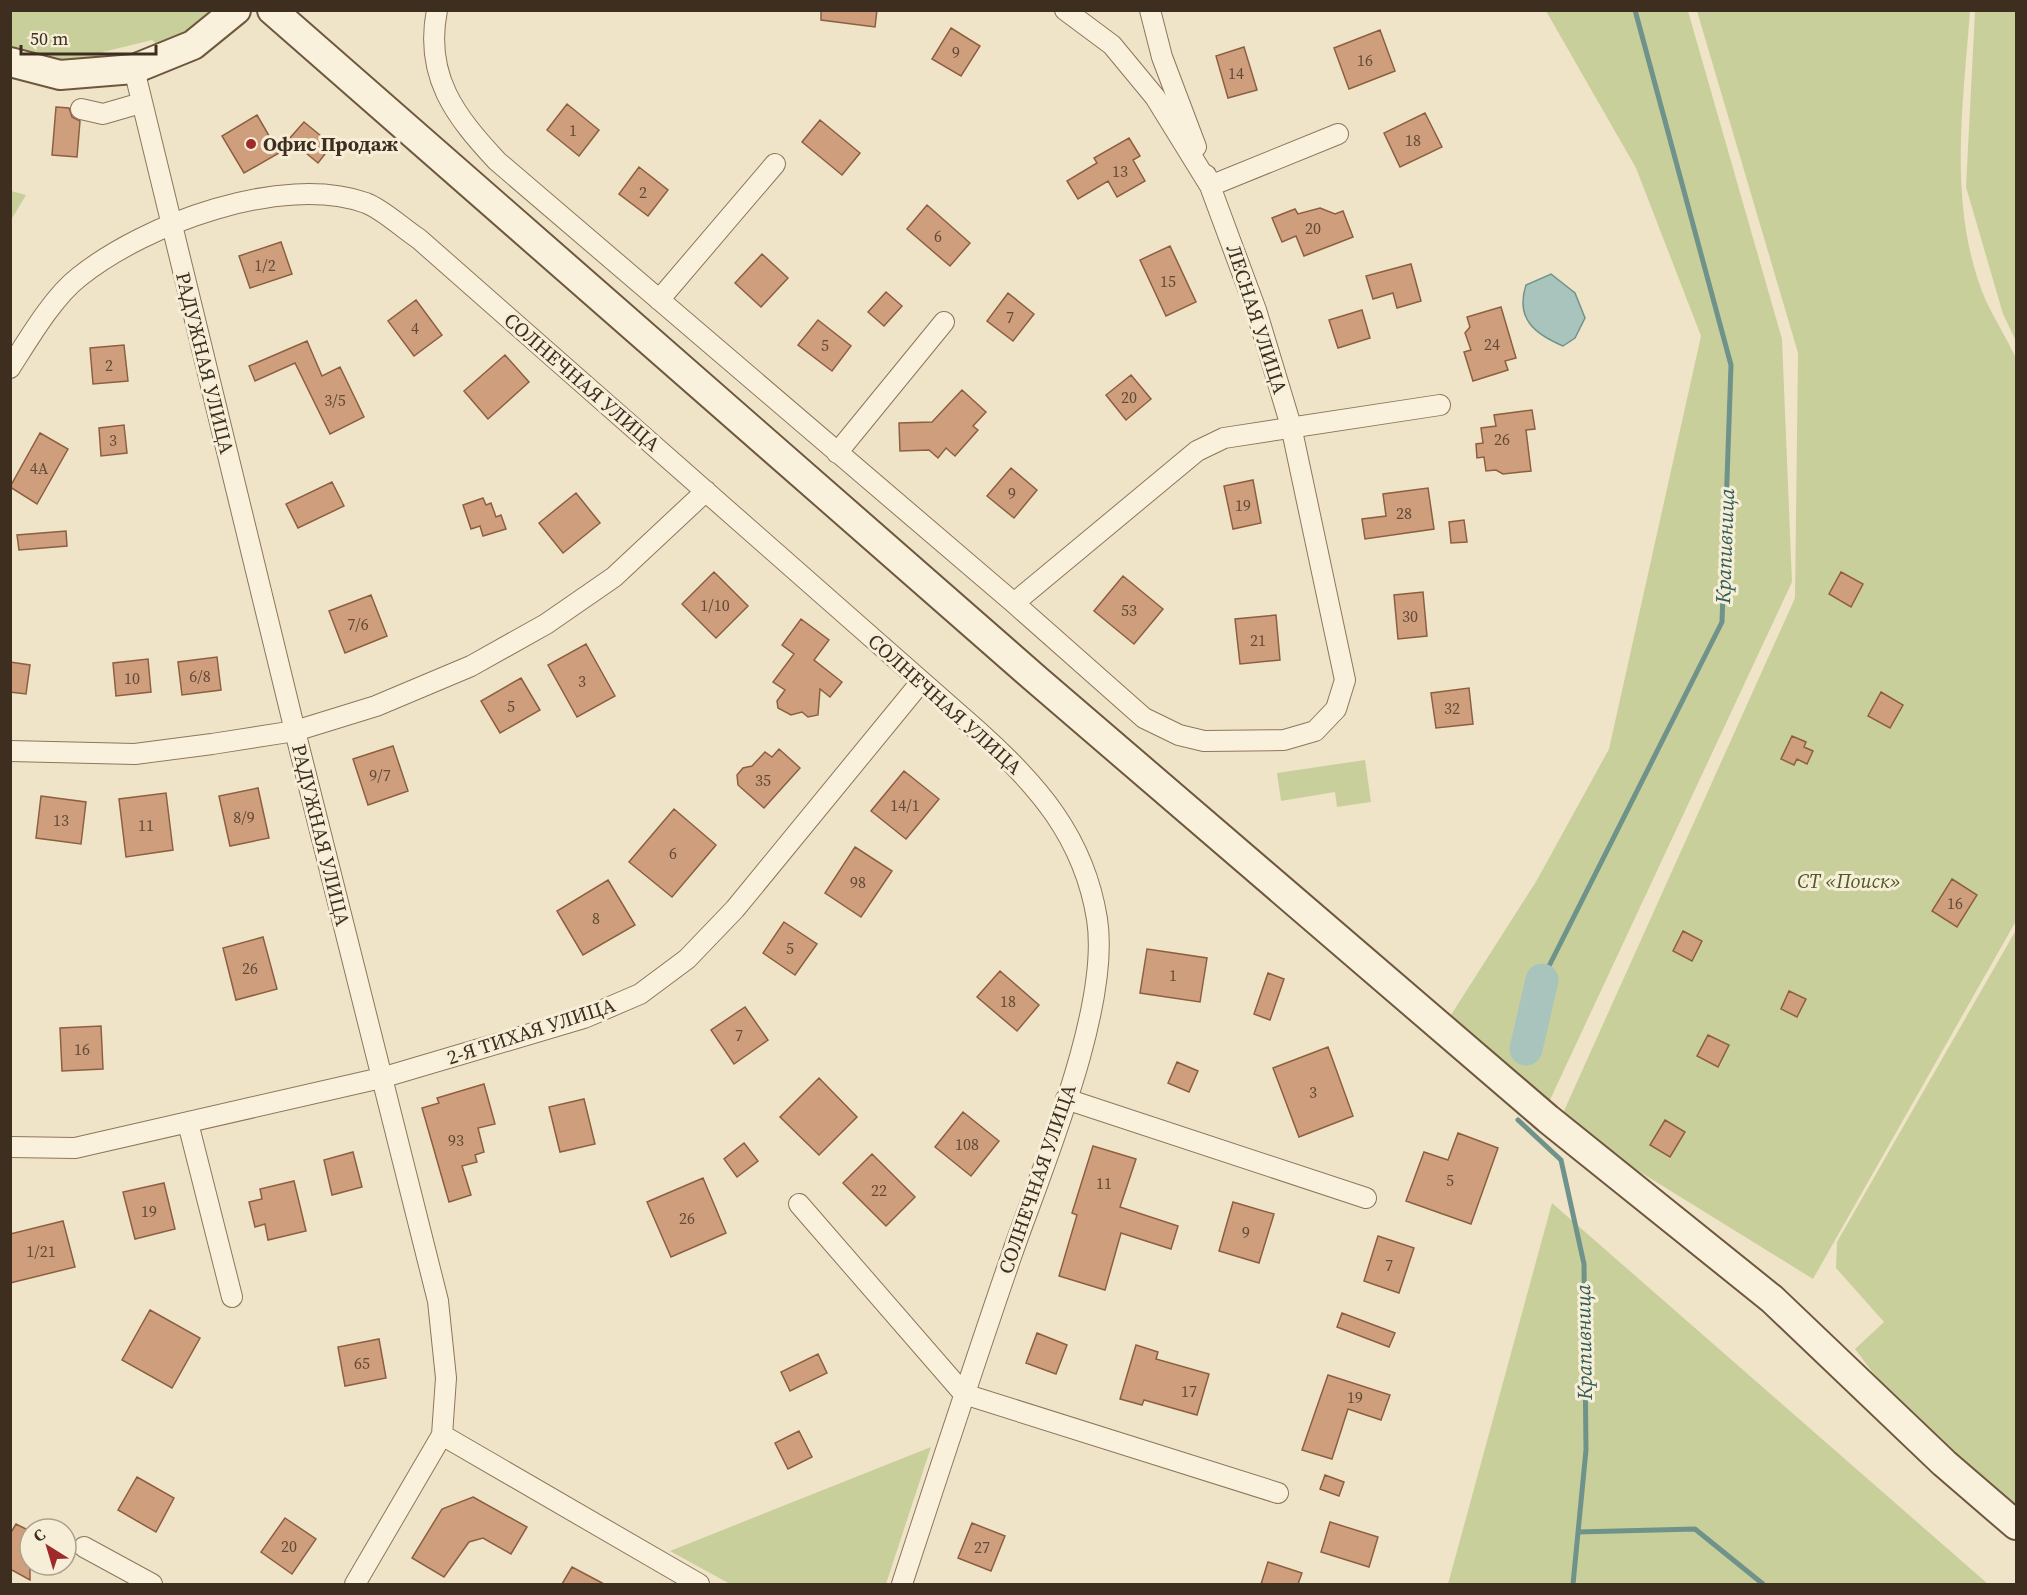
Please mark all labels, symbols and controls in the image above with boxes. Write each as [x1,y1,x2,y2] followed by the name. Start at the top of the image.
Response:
[21,18,156,56] scale bar
[30,26,68,51] text: 50 m
[952,41,960,63] house number: 9
[1357,49,1373,71] house number: 16
[1228,62,1244,84] house number: 14
[569,119,577,141] house number: 1
[1405,129,1421,151] house number: 18
[263,130,398,158] place label: Офис Продаж
[244,137,258,151] marker: Офис Продаж
[1112,160,1128,182] house number: 13
[639,181,647,203] house number: 2
[1305,217,1321,239] house number: 20
[934,225,942,247] house number: 6
[1220,241,1295,398] street label: ЛЕСНАЯ УЛИЦА
[254,254,276,276] house number: 1/2
[169,269,241,458] street label: РАДУЖНАЯ УЛИЦА
[1160,270,1176,292] house number: 15
[498,306,667,458] street label: СОЛНЕЧНАЯ УЛИЦА
[1006,306,1014,328] house number: 7
[411,317,419,339] house number: 4
[1484,333,1500,355] house number: 24
[821,334,829,356] house number: 5
[105,354,113,376] house number: 2
[1121,386,1137,408] house number: 20
[324,389,346,411] house number: 3/5
[1494,428,1510,450] house number: 26
[109,429,117,451] house number: 3
[30,457,49,479] house number: 4А
[1008,482,1016,504] house number: 9
[1708,488,1741,605] water label: Крапивница
[1235,494,1251,516] house number: 19
[1396,502,1412,524] house number: 28
[700,594,730,616] house number: 1/10
[1121,599,1137,621] house number: 53
[1402,605,1418,627] house number: 30
[347,613,369,635] house number: 7/6
[862,627,1029,781] street label: СОЛНЕЧНАЯ УЛИЦА
[1250,629,1266,651] house number: 21
[189,665,211,687] house number: 6/8
[124,667,140,689] house number: 10
[578,670,586,692] house number: 3
[507,695,515,717] house number: 5
[1444,697,1460,719] house number: 32
[285,741,357,930] street label: РАДУЖНАЯ УЛИЦА
[369,764,391,786] house number: 9/7
[755,769,771,791] house number: 35
[890,794,920,816] house number: 14/1
[233,806,255,828] house number: 8/9
[53,809,69,831] house number: 13
[138,814,154,836] house number: 11
[669,842,677,864] house number: 6
[1797,867,1901,895] park label: СТ «Поиск»
[850,871,866,893] house number: 98
[1947,892,1963,914] house number: 16
[592,907,600,929] house number: 8
[786,937,794,959] house number: 5
[242,957,258,979] house number: 26
[1169,964,1177,986] house number: 1
[443,990,619,1071] street label: 2-Я ТИХАЯ УЛИЦА
[1000,990,1016,1012] house number: 18
[735,1024,743,1046] house number: 7
[74,1038,90,1060] house number: 16
[991,1080,1083,1278] street label: СОЛНЕЧНАЯ УЛИЦА
[1309,1081,1317,1103] house number: 3
[448,1129,464,1151] house number: 93
[955,1133,979,1155] house number: 108
[1446,1169,1454,1191] house number: 5
[1096,1172,1112,1194] house number: 11
[871,1179,887,1201] house number: 22
[141,1200,157,1222] house number: 19
[679,1207,695,1229] house number: 26
[1242,1221,1250,1243] house number: 9
[26,1240,56,1262] house number: 1/21
[1385,1254,1393,1276] house number: 7
[1568,1284,1599,1401] water label: Крапивница
[354,1352,370,1374] house number: 65
[1181,1380,1197,1402] house number: 17
[1347,1386,1363,1408] house number: 19
[18,1517,78,1577] north arrow
[28,1523,50,1547] text: С
[281,1535,297,1557] house number: 20
[974,1536,990,1558] house number: 27

